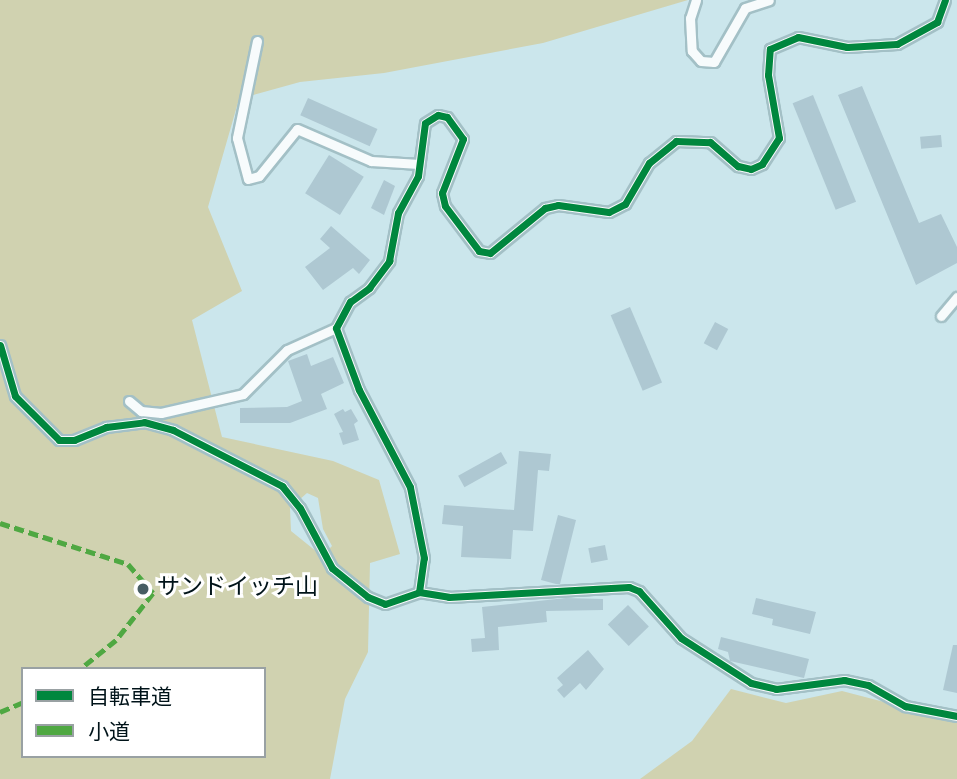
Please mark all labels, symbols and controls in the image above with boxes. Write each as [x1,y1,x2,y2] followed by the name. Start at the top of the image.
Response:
[157,575,318,603] place label: サンドイッチ山
[135,581,151,597] marker: サンドイッチ山
[21,667,266,758] legend
[88,685,172,712] text: 自転車道
[88,720,130,747] text: 小道

